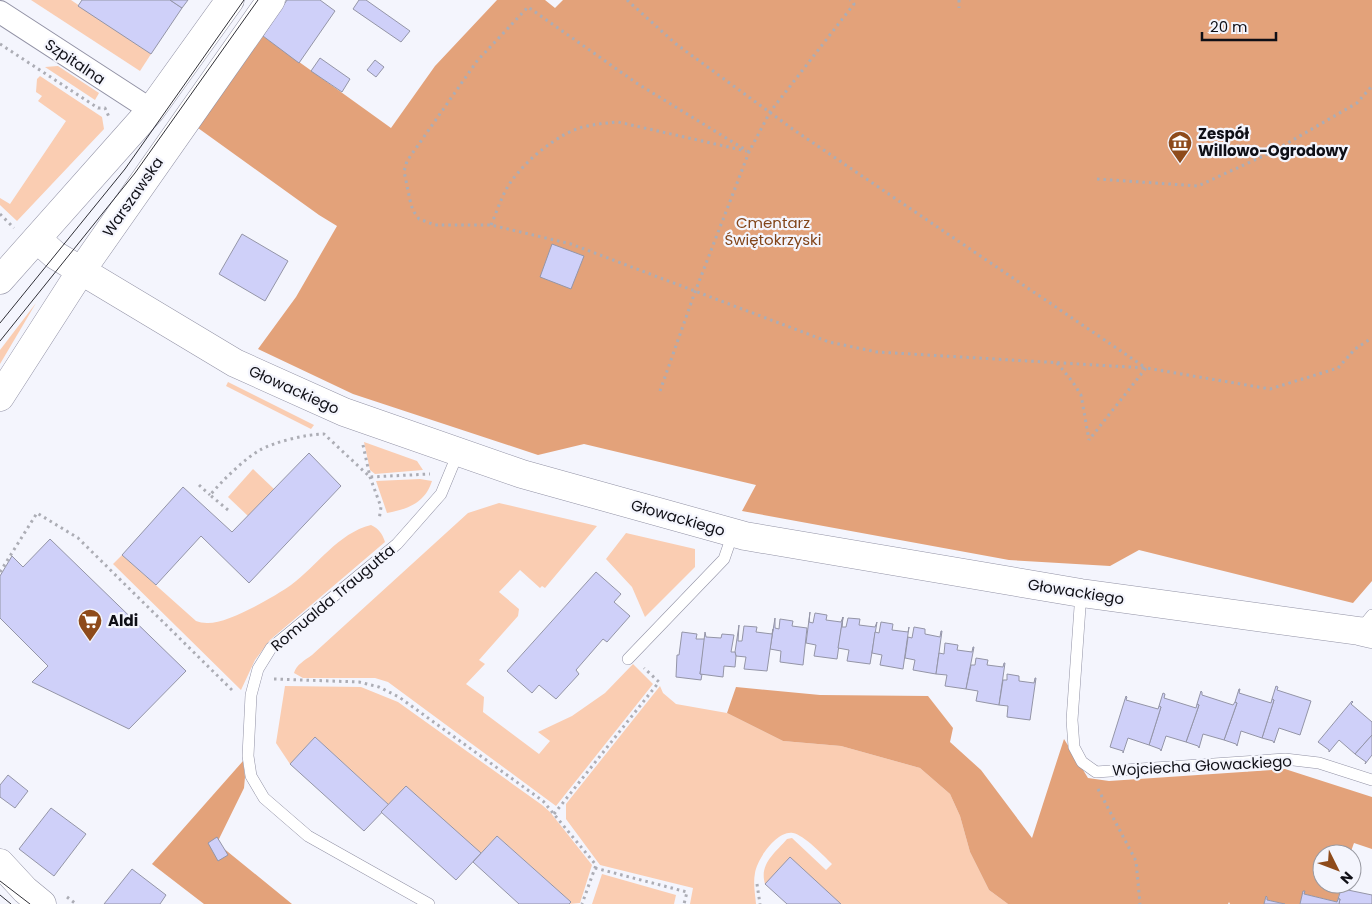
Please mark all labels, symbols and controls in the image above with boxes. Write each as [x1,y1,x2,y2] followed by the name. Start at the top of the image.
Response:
[1202,10,1276,42] scale bar
[1210,16,1248,37] text: 20 m
[41,34,110,89] street label: Szpitalna
[1198,123,1349,161] place label: Zespół Willowo-Ogrodowy
[1167,130,1193,164] museum icon: Zespół Willowo-Ogrodowy
[97,153,168,241] street label: Warszawska
[725,212,822,250] park label: Cmentarz Świętokrzyski
[246,360,343,419] street label: Głowackiego
[629,494,728,541] street label: Głowackiego
[266,539,399,656] street label: Romualda Traugutta
[1027,574,1126,609] street label: Głowackiego
[77,608,103,642] supermarket icon: Aldi
[108,610,138,631] place label: Aldi
[1112,750,1292,781] street label: Wojciecha Głowackiego
[1312,844,1362,894] north arrow
[1336,867,1358,888] text: N

